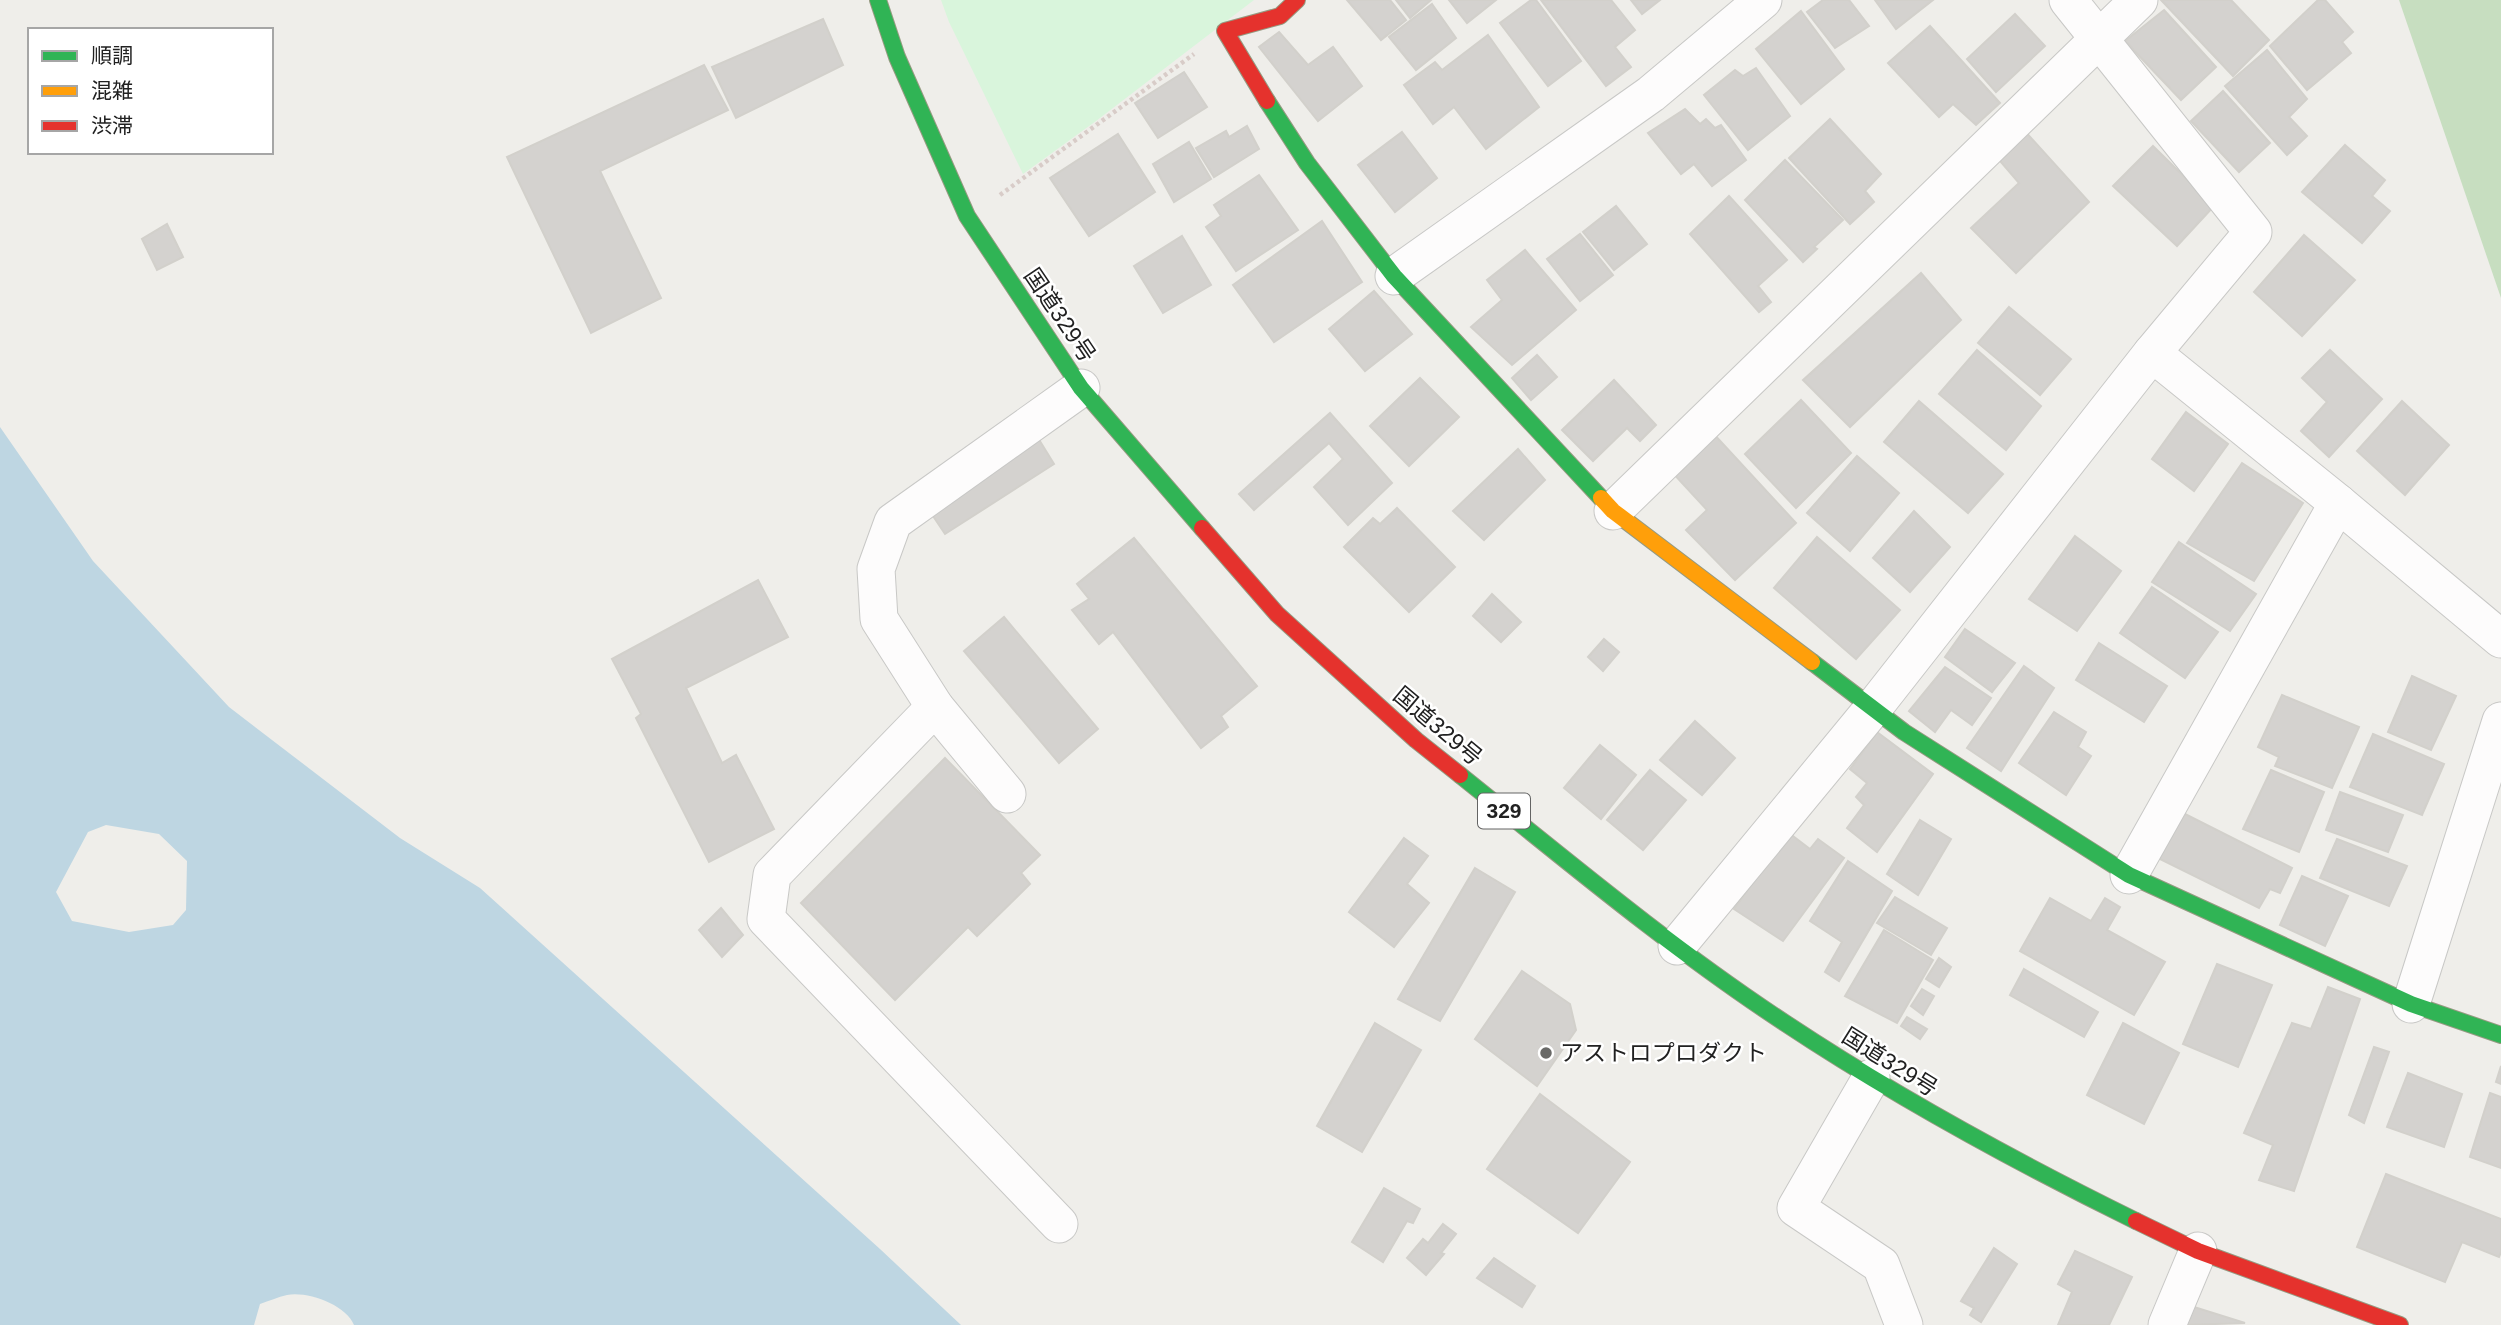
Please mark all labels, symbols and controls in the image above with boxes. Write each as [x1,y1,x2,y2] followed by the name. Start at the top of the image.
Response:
[28,28,273,154] legend
[91,44,133,67] text: 順調
[91,79,133,102] text: 混雑
[91,114,133,137] text: 渋滞
[1019,263,1101,367] street label: 国道329号
[1389,682,1487,770] street label: 国道329号
[1478,794,1530,828] road number: 329
[1838,1023,1942,1101] street label: 国道329号
[1560,1040,1767,1066] place label: アストロプロダクト
[1538,1045,1554,1061] marker: アストロプロダクト

